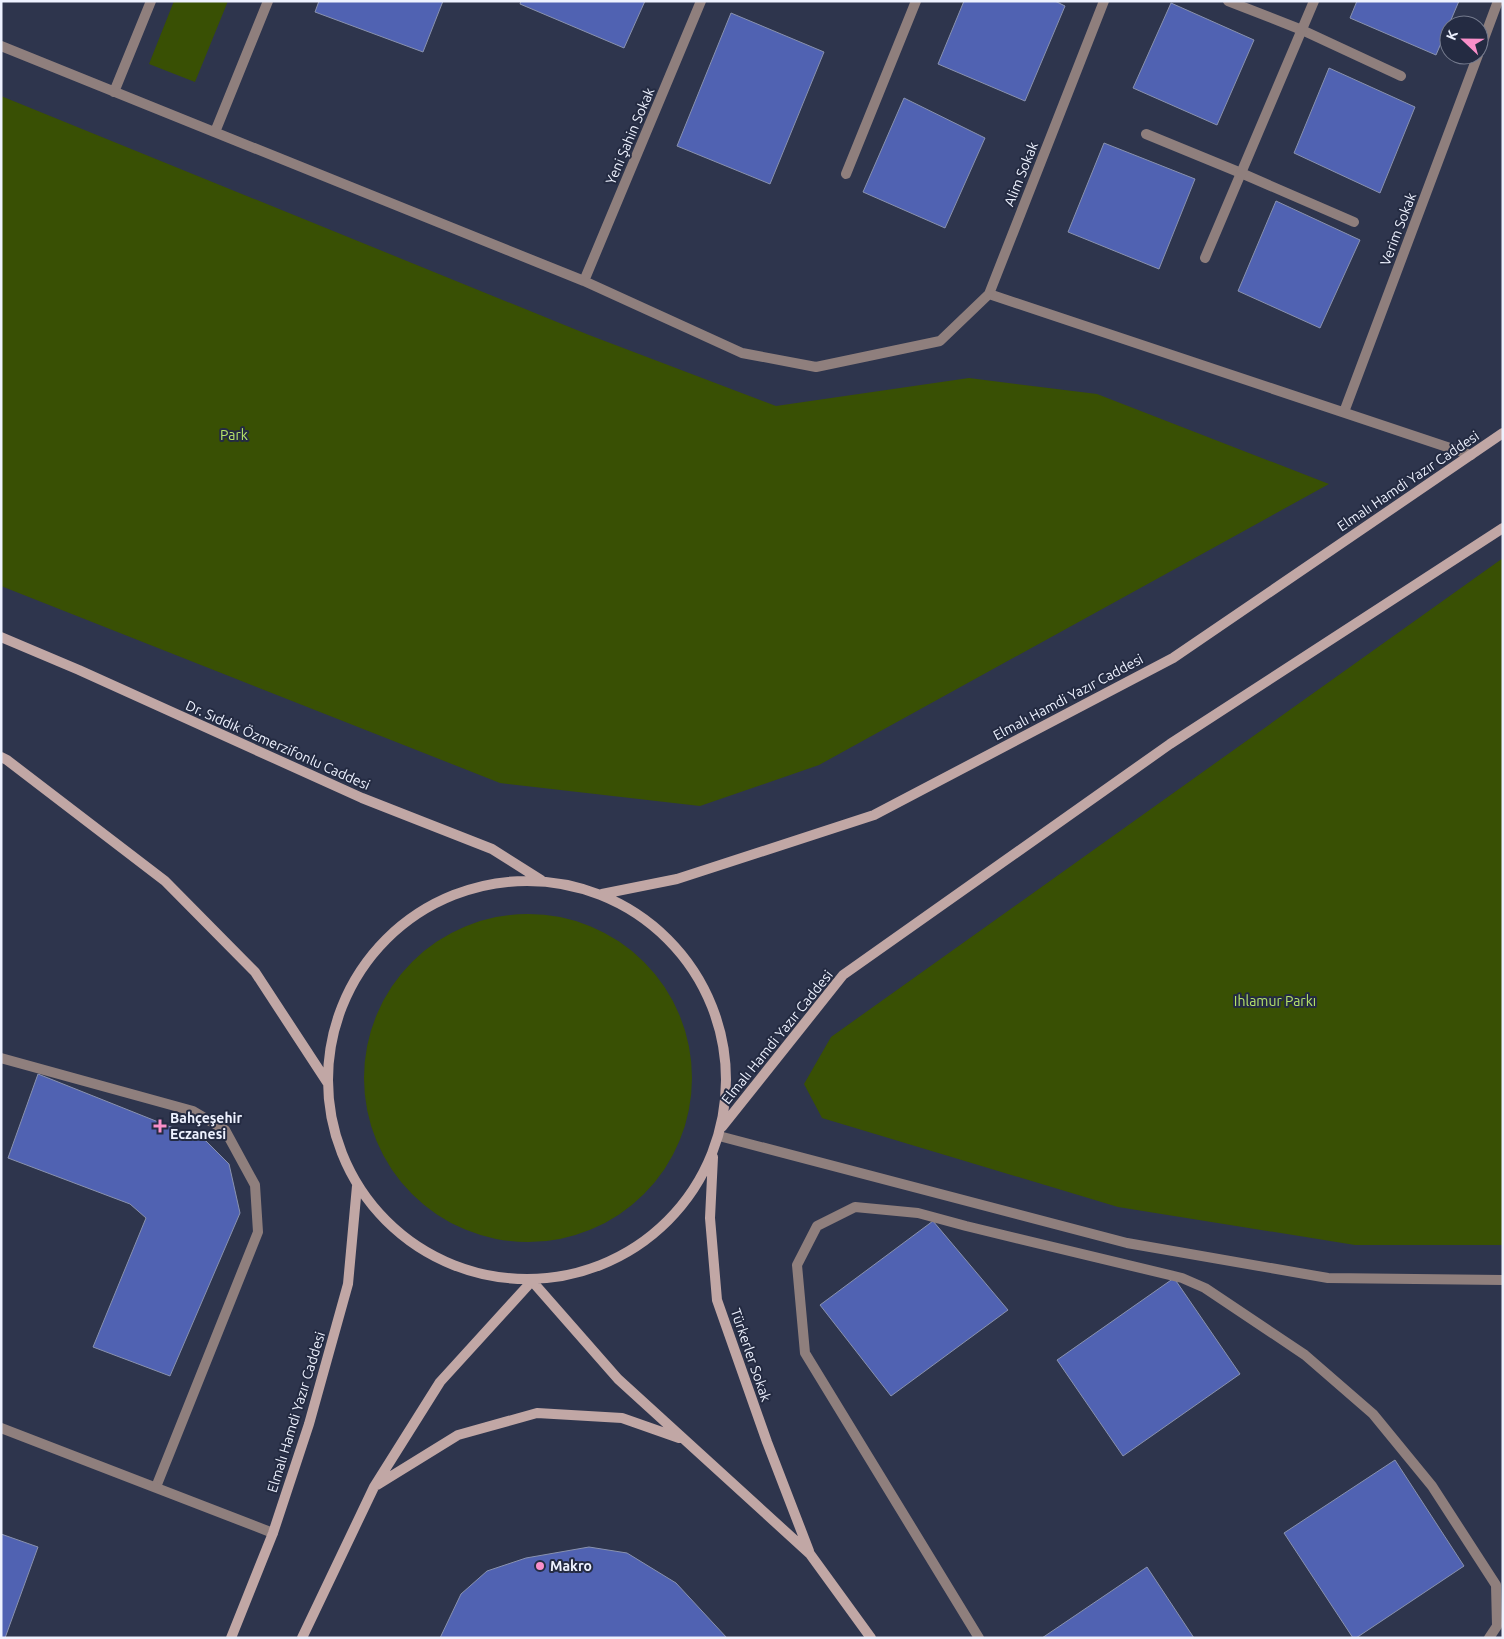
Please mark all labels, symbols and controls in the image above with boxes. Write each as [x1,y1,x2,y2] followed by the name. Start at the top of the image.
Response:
[1439,15,1489,65] north arrow
[1443,27,1461,42] text: K
[602,85,658,187] street label: Yeni Şahin Sokak
[1001,139,1041,209] street label: Alim Sokak
[1377,190,1419,268] street label: Verim Sokak
[220,427,248,443] park label: Park
[1334,428,1482,534] street label: Elmalı Hamdi Yazır Caddesi
[990,651,1146,743] street label: Elmalı Hamdi Yazır Caddesi
[183,696,373,793] street label: Dr. Sıddık Özmerzifonlu Caddesi
[718,967,836,1107] street label: Elmalı Hamdi Yazır Caddesi
[1234,993,1316,1009] park label: Ihlamur Parkı
[170,1110,242,1142] place label: Bahçeşehir Eczanesi
[154,1120,166,1132] marker: Bahçeşehir Eczanesi
[728,1306,774,1404] street label: Türkerler Sokak
[264,1330,328,1494] street label: Elmalı Hamdi Yazır Caddesi
[550,1558,592,1574] place label: Makro
[534,1560,546,1572] marker: Makro

